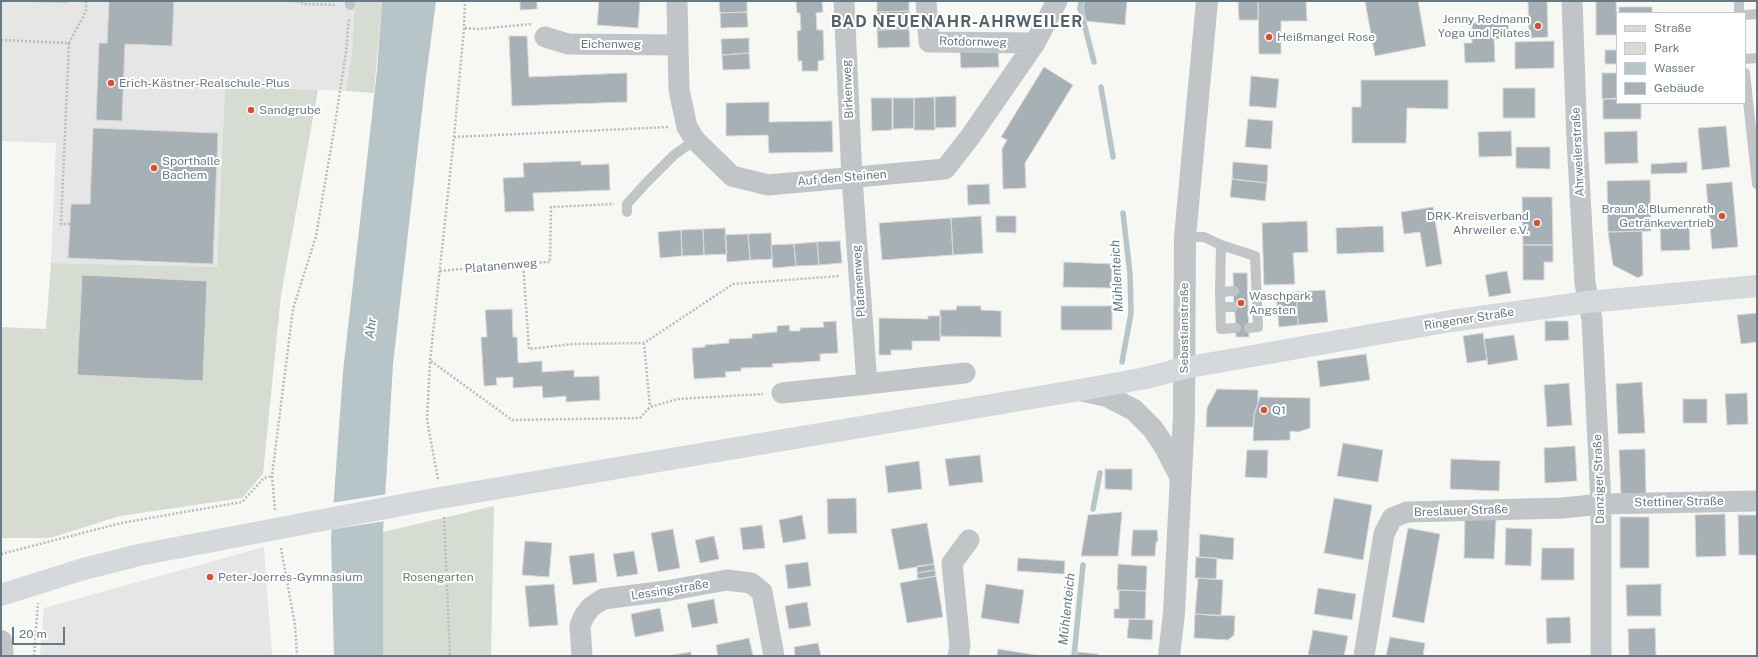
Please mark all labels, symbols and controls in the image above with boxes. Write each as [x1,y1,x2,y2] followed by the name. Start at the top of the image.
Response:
[831,12,1083,32] district label: BAD NEUENAHR-AHRWEILER
[1438,12,1530,40] place label: Jenny Redmann Yoga und Pilates
[1616,12,1746,104] legend
[1533,21,1543,31] marker: Jenny Redmann Yoga und Pilates
[1654,21,1691,35] text: Straße
[1277,30,1375,44] place label: Heißmangel Rose
[1264,32,1274,42] marker: Heißmangel Rose
[939,34,1007,50] street label: Rotdornweg
[581,37,641,51] street label: Eichenweg
[1654,41,1680,55] text: Park
[839,59,857,119] street label: Birkenweg
[1654,61,1695,75] text: Wasser
[119,76,290,90] place label: Erich-Kästner-Realschule-Plus
[106,78,116,88] marker: Erich-Kästner-Realschule-Plus
[1654,81,1704,95] text: Gebäude
[259,103,321,117] place label: Sandgrube
[246,105,256,115] marker: Sandgrube
[1568,107,1588,197] street label: Ahrweilerstraße
[162,154,220,182] place label: Sporthalle Bachem
[149,163,159,173] marker: Sporthalle Bachem
[797,167,887,189] street label: Auf den Steinen
[1601,202,1714,230] place label: Braun & Blumenrath Getränkevertrieb
[1427,209,1529,237] place label: DRK-Kreisverband Ahrweiler e.V.
[1717,211,1727,221] marker: Braun & Blumenrath Getränkevertrieb
[1532,218,1542,228] marker: DRK-Kreisverband Ahrweiler e.V.
[1107,239,1127,313] water label: Mühlenteich
[849,244,869,318] street label: Platanenweg
[464,256,538,276] street label: Platanenweg
[1177,282,1191,374] street label: Sebastianstraße
[1249,289,1311,317] place label: Waschpark Angsten
[1236,298,1246,308] marker: Waschpark Angsten
[1423,305,1515,333] street label: Ringener Straße
[362,317,380,339] water label: Ahr
[1272,403,1286,417] place label: Q1
[1259,405,1269,415] marker: Q1
[1590,434,1608,524] street label: Danziger Straße
[1634,494,1724,510] street label: Stettiner Straße
[1414,502,1508,520] street label: Breslauer Straße
[218,570,363,584] place label: Peter-Joerres-Gymnasium
[402,570,474,584] park label: Rosengarten
[205,572,215,582] marker: Peter-Joerres-Gymnasium
[1055,572,1079,646] water label: Mühlenteich
[630,577,710,603] street label: Lessingstraße
[14,619,67,645] scale bar
[19,627,47,641] text: 20 m

